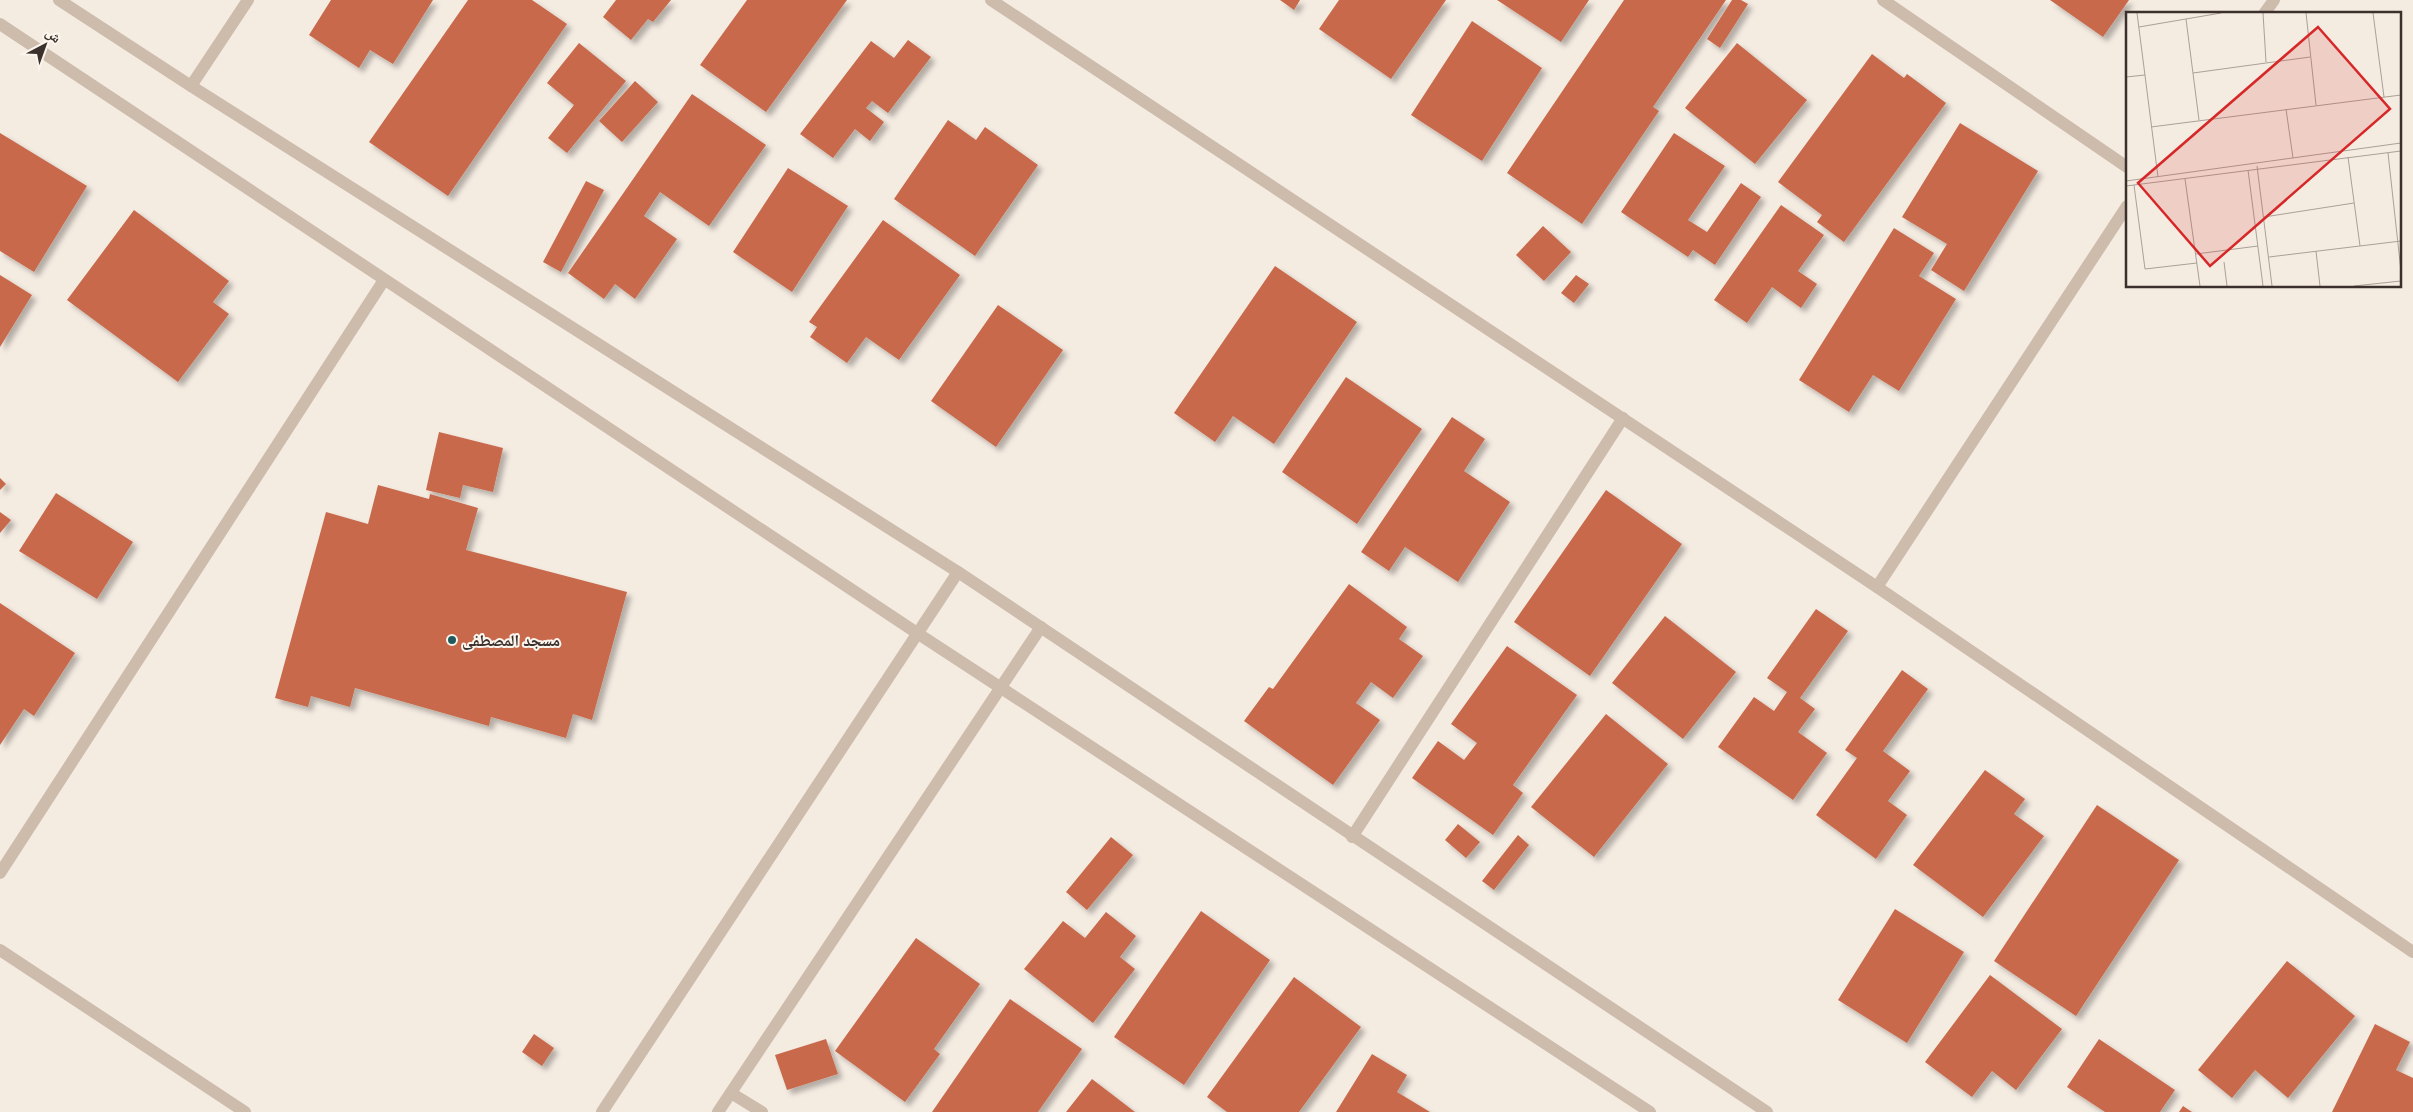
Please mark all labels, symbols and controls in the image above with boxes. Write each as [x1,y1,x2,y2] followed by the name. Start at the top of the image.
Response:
[2126,12,2400,288] inset map
[20,20,70,70] north arrow
[42,24,65,47] text: ش
[462,630,560,650] place label: مسجد المصطفى
[446,634,458,646] marker: مسجد المصطفى

